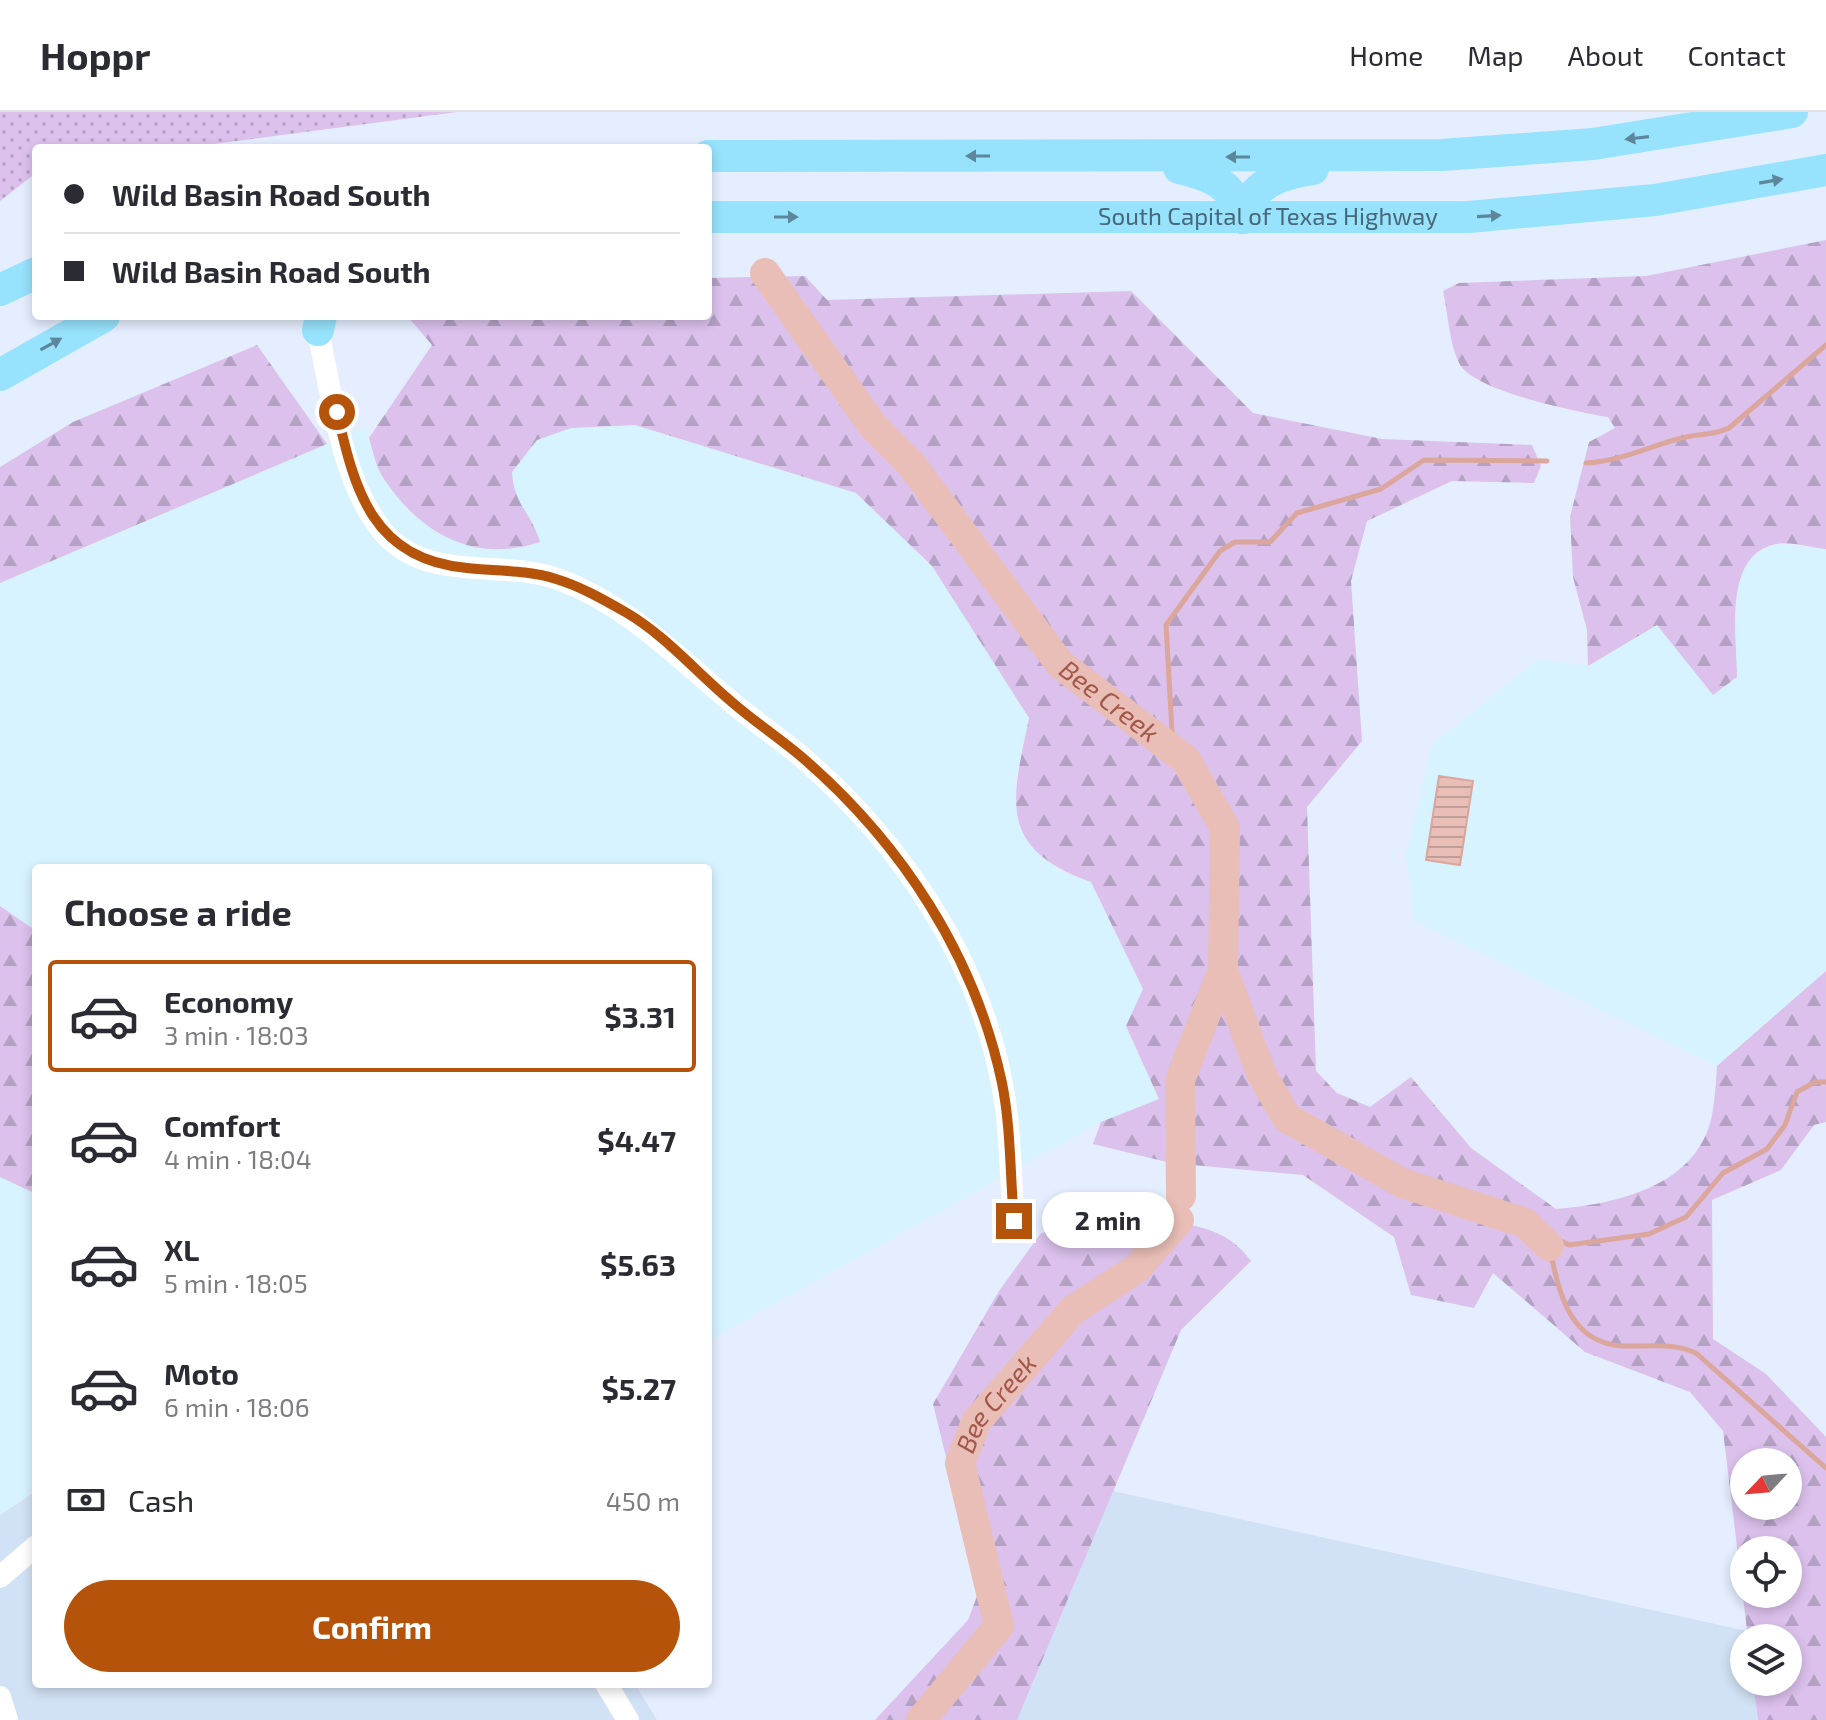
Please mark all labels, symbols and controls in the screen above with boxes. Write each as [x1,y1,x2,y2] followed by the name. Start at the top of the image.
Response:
[40,32,151,78] text: Hoppr
[1349,38,1423,72] text: Home
[1467,38,1524,72] text: Map
[1568,38,1643,72] text: About
[1687,38,1786,72] text: Contact
[1624,132,1649,145] one-way arrow
[965,150,990,162] one-way arrow
[1225,151,1250,163] one-way arrow
[1759,175,1784,187] one-way arrow
[112,176,431,212] text: Wild Basin Road South
[1098,201,1438,230] street label: South Capital of Texas Highway
[1477,209,1502,222] one-way arrow
[774,211,799,223] one-way arrow
[112,253,431,289] text: Wild Basin Road South
[40,337,62,351] one-way arrow
[319,394,355,430] route start
[1054,653,1165,748] water label: Bee Creek
[64,890,292,933] text: Choose a ride
[68,980,140,1052] icon: car
[164,983,293,1019] text: Economy
[604,998,676,1034] text: $3.31
[164,1019,309,1050] text: 3 min · 18:03
[68,1104,140,1176] icon: car
[164,1107,281,1143] text: Comfort
[597,1122,676,1158] text: $4.47
[164,1143,312,1174] text: 4 min · 18:04
[1042,1193,1174,1249] callout: 2 min
[996,1203,1032,1239] route end
[1075,1204,1141,1235] text: 2 min
[68,1228,140,1300] icon: car
[164,1231,199,1267] text: XL
[600,1246,676,1282] text: $5.63
[164,1267,308,1298] text: 5 min · 18:05
[949,1347,1042,1457] water label: Bee Creek
[68,1352,140,1424] icon: car
[164,1355,239,1391] text: Moto
[601,1370,676,1406] text: $5.27
[164,1391,310,1422] text: 6 min · 18:06
[1730,1448,1802,1520] north arrow
[1730,1448,1802,1696] map controls
[64,1478,108,1522] icon: cash
[128,1482,194,1518] text: Cash
[606,1485,680,1516] text: 450 m
[1730,1536,1802,1608] button: locate
[64,1580,680,1672] button: Confirm
[1730,1624,1802,1696] button: layers

